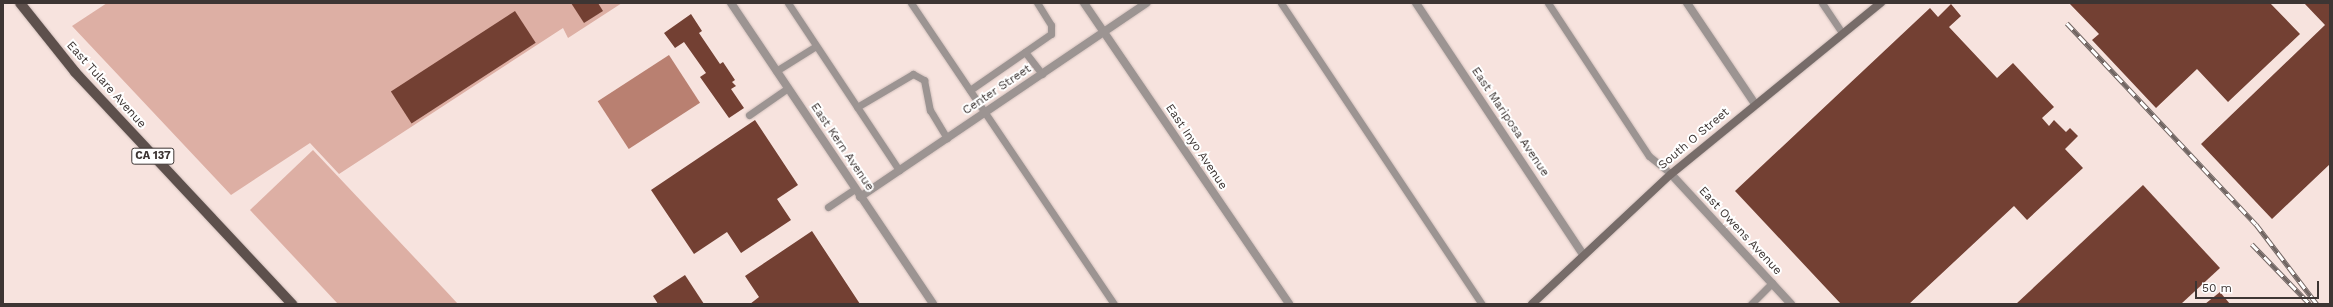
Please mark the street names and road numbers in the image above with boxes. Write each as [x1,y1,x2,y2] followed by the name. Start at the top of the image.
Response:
[63,38,149,132] street label: East Tulare Avenue
[960,62,1034,118] street label: Center Street
[1468,64,1552,180] street label: East Mariposa Avenue
[807,100,877,194] street label: East Kern Avenue
[1162,101,1230,193] street label: East Inyo Avenue
[1656,105,1732,173] street label: South O Street
[131,147,175,165] road number: CA 137
[1695,184,1785,278] street label: East Owens Avenue

